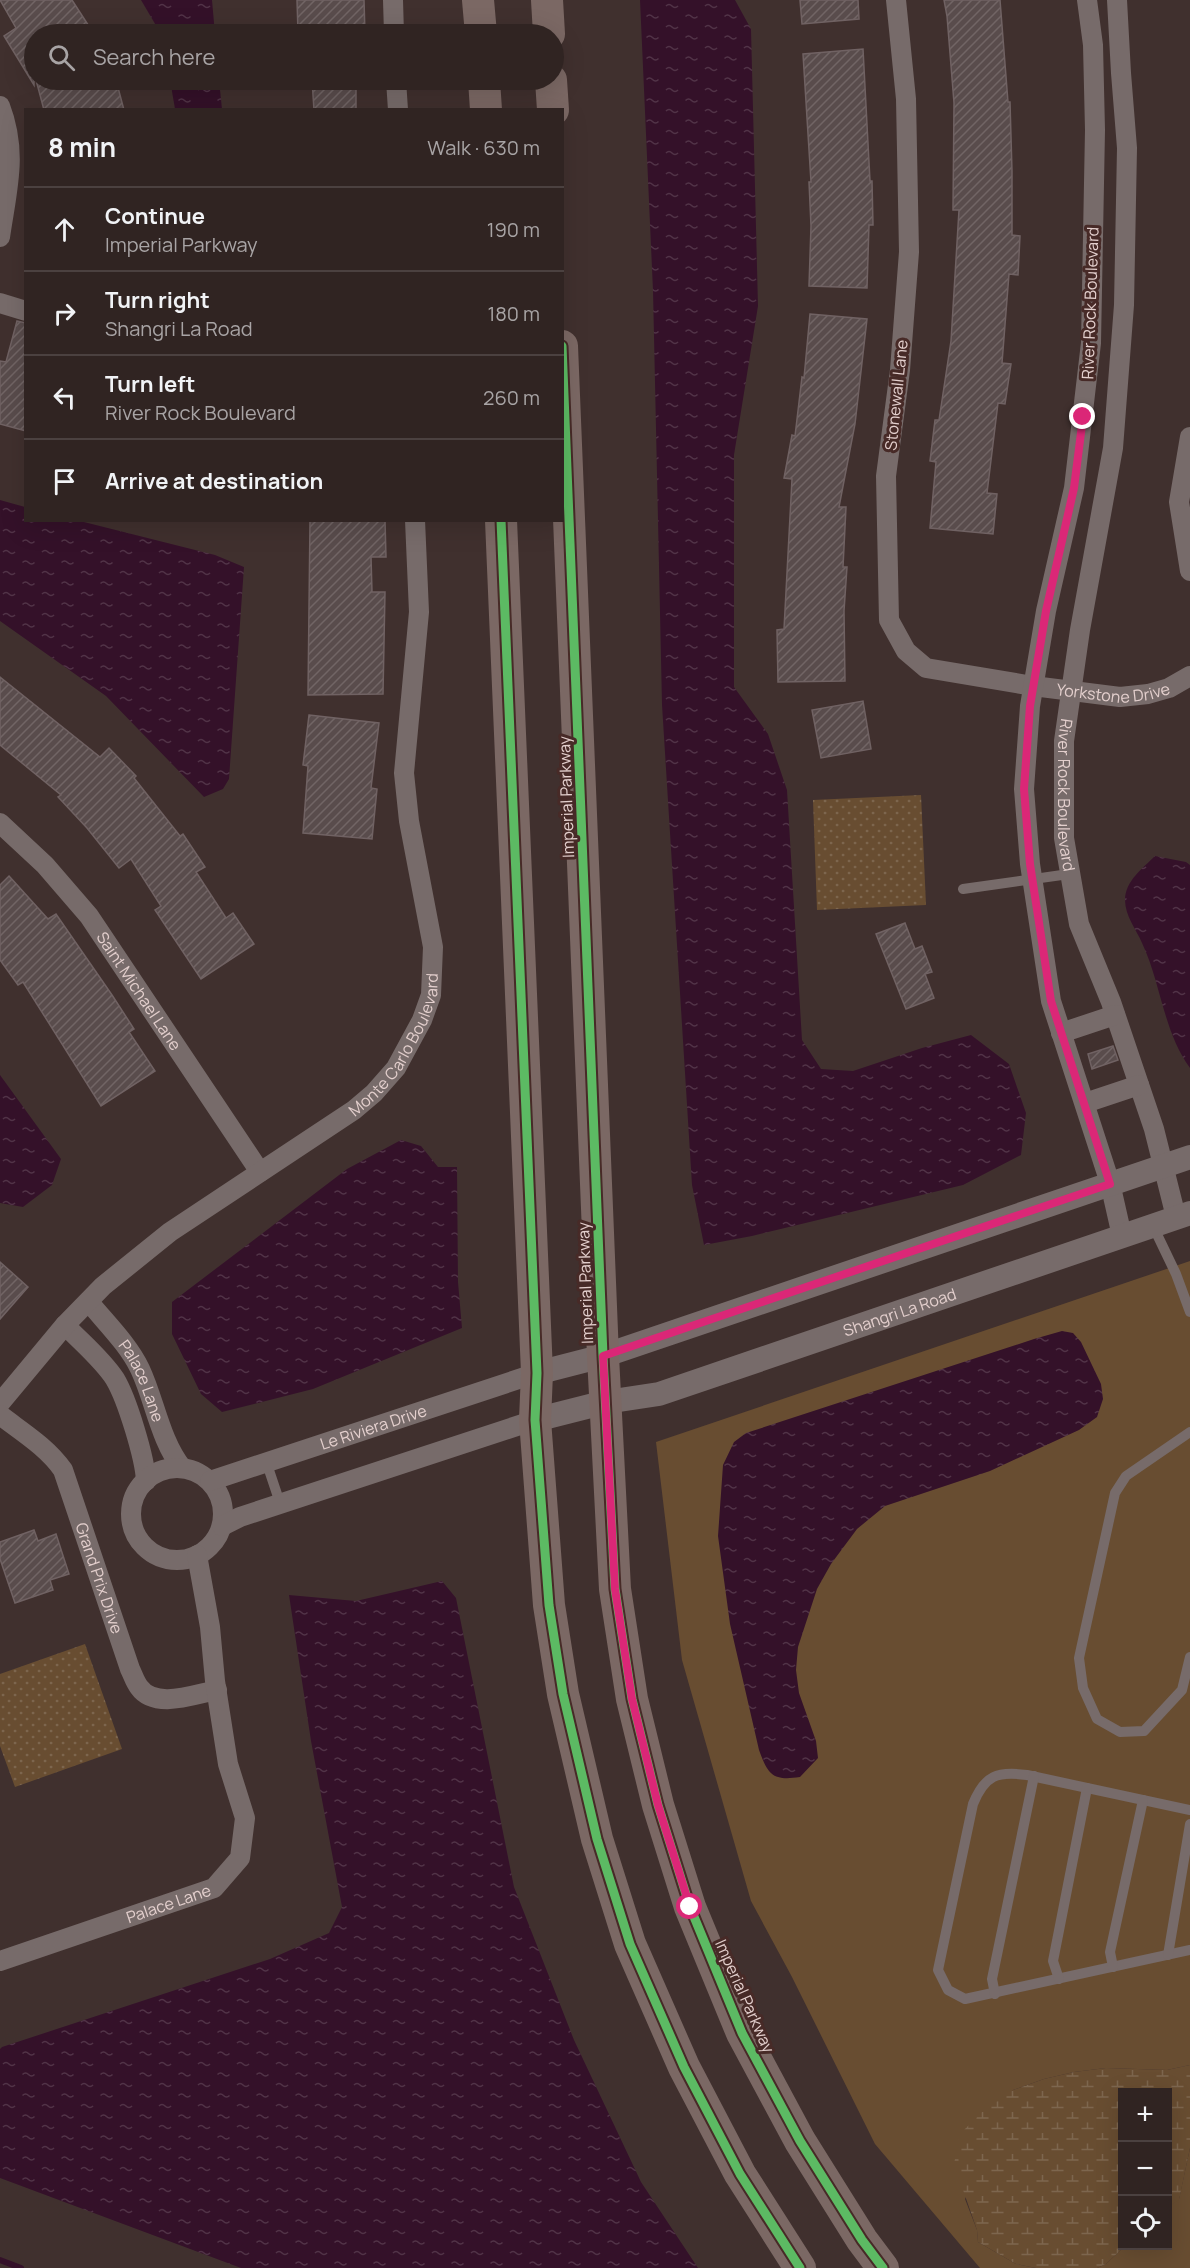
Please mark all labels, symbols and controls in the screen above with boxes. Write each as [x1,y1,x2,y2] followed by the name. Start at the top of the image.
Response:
[24,24,564,90] search box
[45,41,78,74] icon: search
[93,42,215,72] text: Search here
[48,129,116,165] text: 8 min
[427,134,540,161] text: Walk · 630 m
[105,201,205,231] text: Continue
[48,213,81,246] icon: ahead
[487,216,540,243] text: 190 m
[1076,226,1104,380] street label: River Rock Boulevard
[105,231,257,258] text: Imperial Parkway
[105,285,210,315] text: Turn right
[48,297,81,330] icon: right
[487,300,540,327] text: 180 m
[105,315,253,342] text: Shangri La Road
[879,339,913,451] street label: Stonewall Lane
[105,369,195,399] text: Turn left
[48,381,81,414] icon: left
[483,384,540,411] text: 260 m
[105,399,296,426] text: River Rock Boulevard
[1069,403,1095,429] route end
[48,465,81,498] icon: arrive
[105,466,323,496] text: Arrive at destination
[1055,677,1172,708] street label: Yorkstone Drive
[1053,717,1081,873] street label: River Rock Boulevard
[553,735,579,858] street label: Imperial Parkway
[91,927,187,1055] street label: Saint Michael Lane
[344,973,443,1121] street label: Monte Carlo Boulevard
[572,1221,598,1344] street label: Imperial Parkway
[840,1283,959,1341] street label: Shangri La Road
[114,1335,169,1425] street label: Palace Lane
[317,1399,429,1455] street label: Le Riviera Drive
[70,1520,128,1637] street label: Grand Prix Drive
[123,1879,214,1928] street label: Palace Lane
[676,1893,702,1919] route start
[710,1936,780,2057] street label: Imperial Parkway
[1118,2088,1172,2250] map controls
[1118,2088,1172,2142] button: +
[1118,2142,1172,2196] button: −
[1118,2196,1172,2250] button: locate

